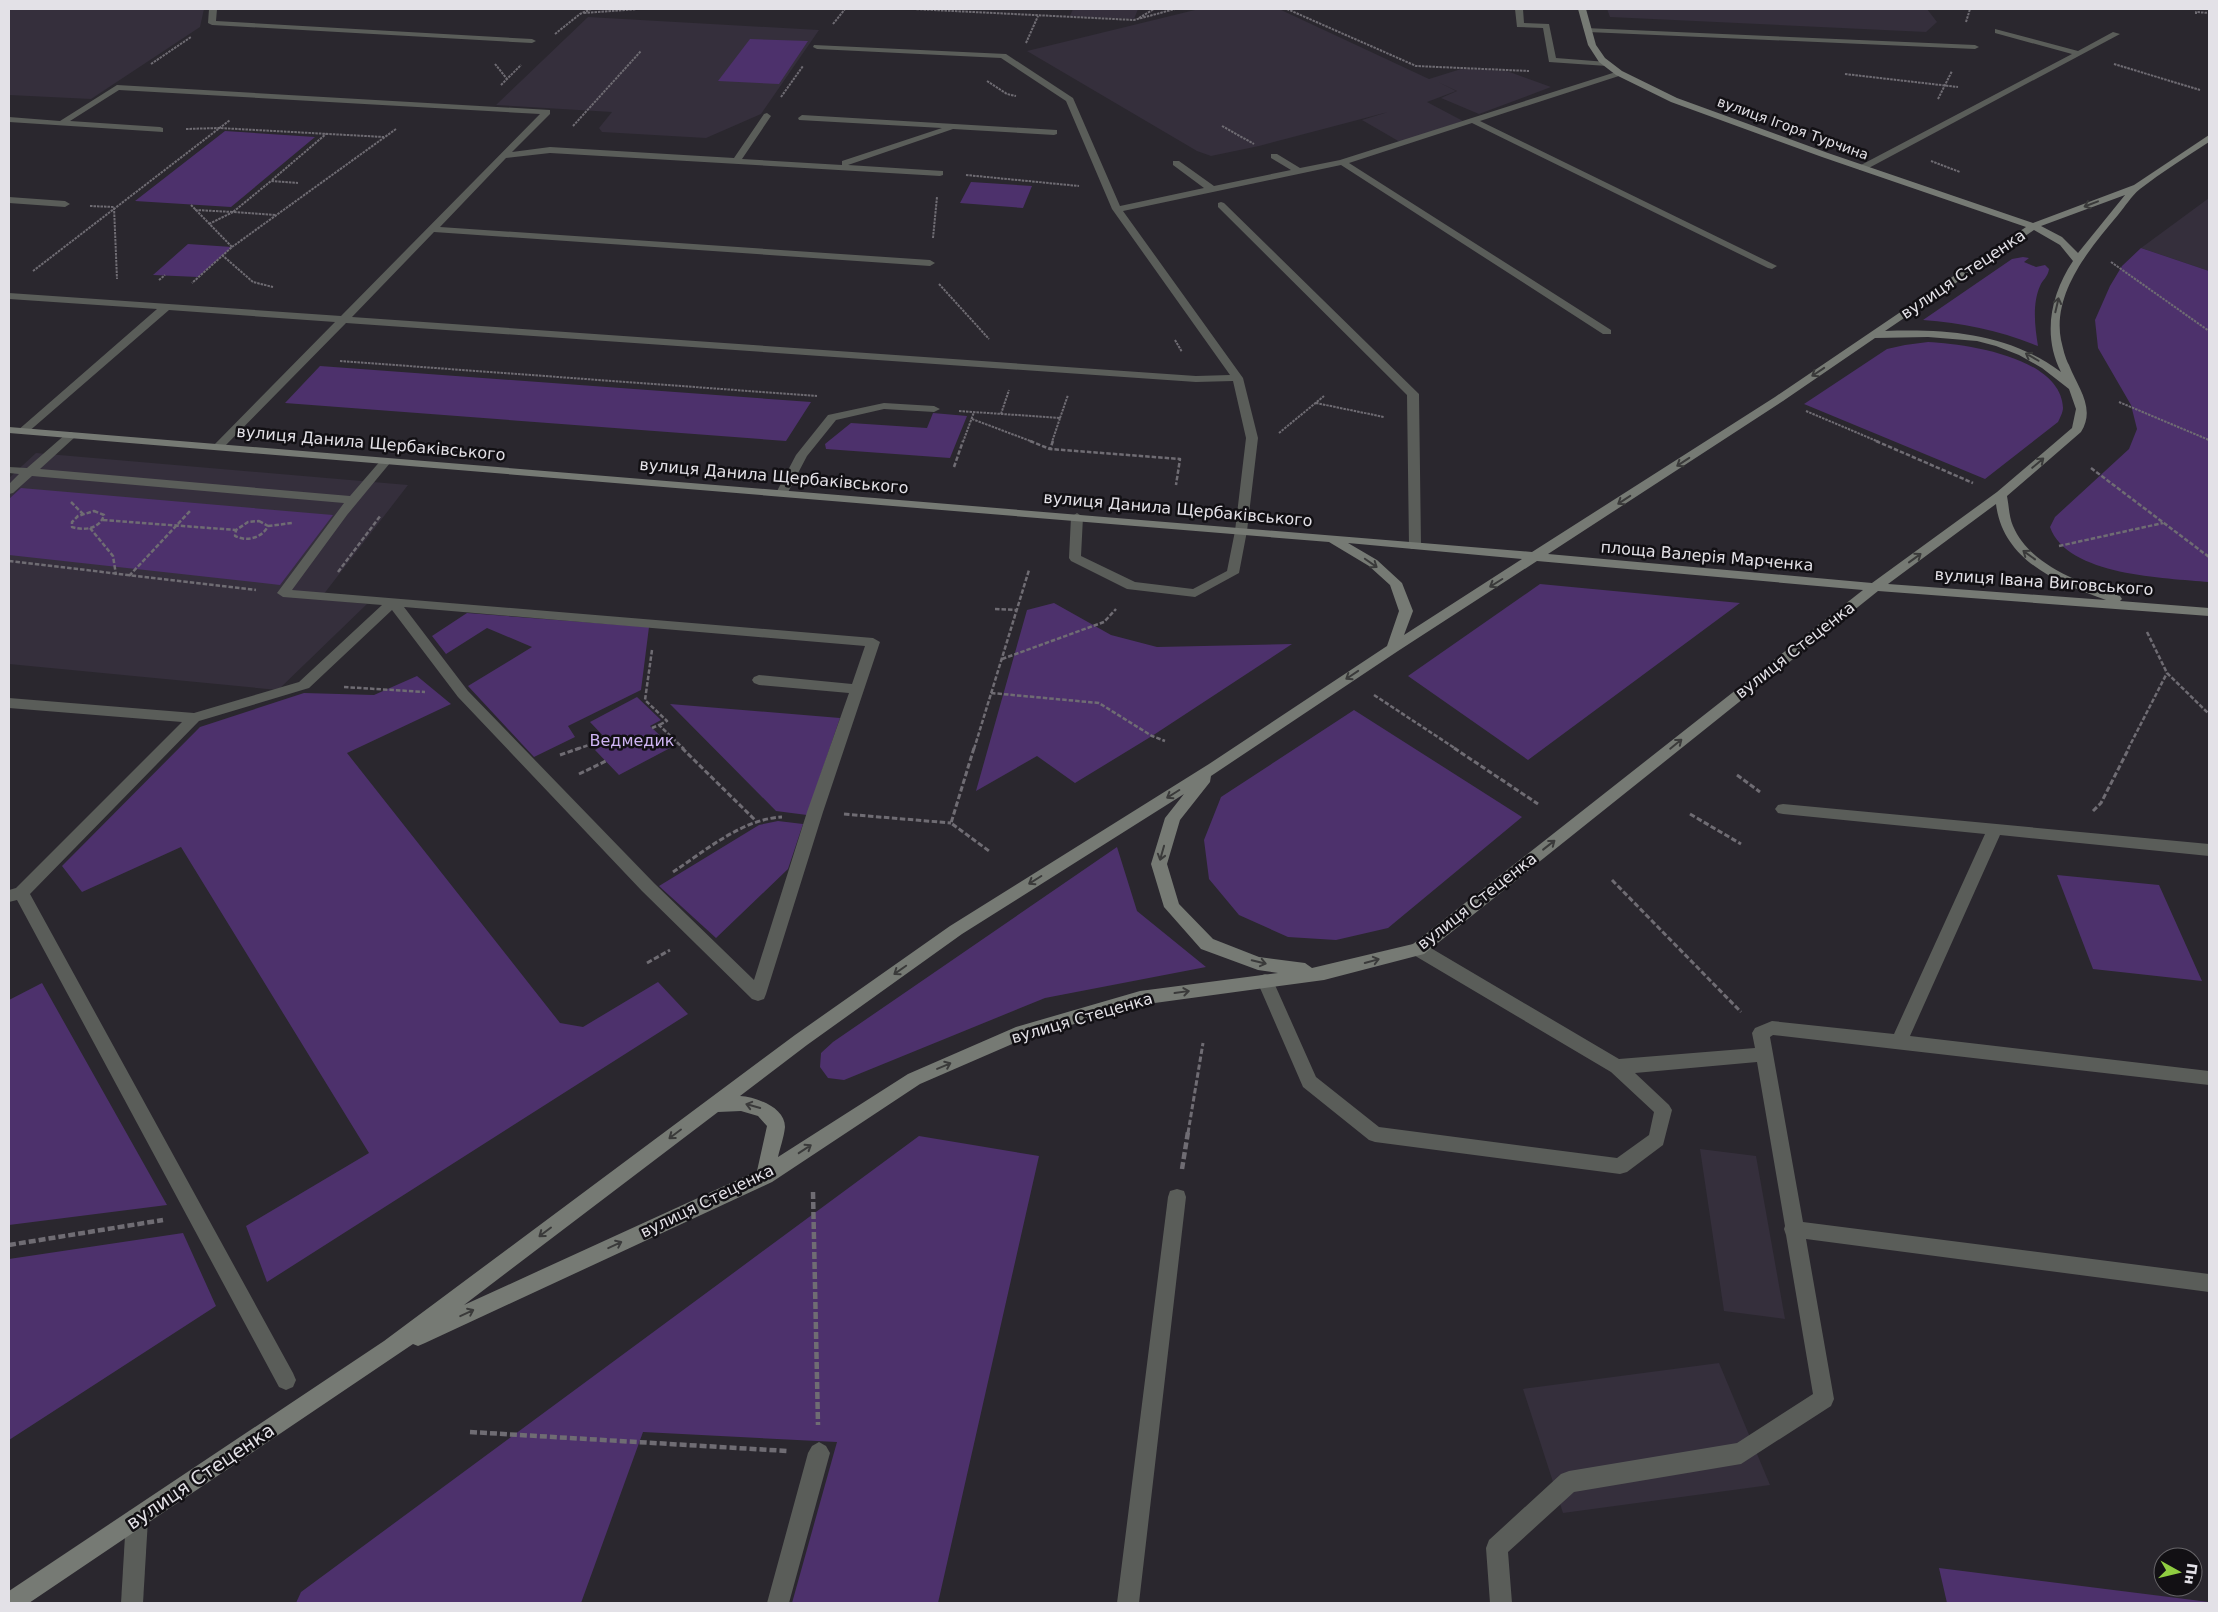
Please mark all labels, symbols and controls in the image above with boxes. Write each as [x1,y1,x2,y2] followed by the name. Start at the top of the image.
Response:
[1715,93,1871,163] street label: вулиця Ігоря Турчина
[2084,200,2099,209] one-way arrow
[1897,225,2029,323] street label: вулиця Стеценка
[2053,297,2062,313] one-way arrow
[2025,352,2039,362] one-way arrow
[1812,367,1826,377] one-way arrow
[236,422,506,464] street label: вулиця Данила Щербаківського
[639,455,909,497] street label: вулиця Данила Щербаківського
[1676,457,1690,467] one-way arrow
[2032,458,2045,469] one-way arrow
[1043,488,1313,530] street label: вулиця Данила Щербаківського
[1617,495,1631,505] one-way arrow
[1600,537,1814,575] street label: площа Валерія Марченка
[2022,550,2036,560] one-way arrow
[1908,553,1922,563] one-way arrow
[1364,558,1378,568] one-way arrow
[1934,565,2154,599] street label: вулиця Івана Виговського
[1489,578,1503,588] one-way arrow
[1732,598,1858,702] street label: вулиця Стеценка
[1346,670,1360,680] one-way arrow
[590,731,675,750] park label: Ведмедик
[1669,739,1682,750] one-way arrow
[1166,789,1180,799] one-way arrow
[1542,840,1555,851] one-way arrow
[1157,844,1167,860] one-way arrow
[1414,849,1540,953] street label: вулиця Стеценка
[1029,876,1043,886] one-way arrow
[1363,956,1379,965] one-way arrow
[1250,958,1266,967] one-way arrow
[893,965,907,975] one-way arrow
[1174,987,1190,997] one-way arrow
[1009,989,1155,1047] street label: вулиця Стеценка
[936,1060,951,1070] one-way arrow
[746,1100,762,1110] one-way arrow
[669,1129,682,1140] one-way arrow
[798,1144,812,1154] one-way arrow
[637,1160,777,1242] street label: вулиця Стеценка
[538,1227,552,1237] one-way arrow
[607,1240,622,1249] one-way arrow
[459,1308,474,1318] one-way arrow
[122,1418,278,1534] street label: вулиця Стеценка
[2153,1547,2203,1597] north arrow
[2181,1562,2200,1586] text: Пн

